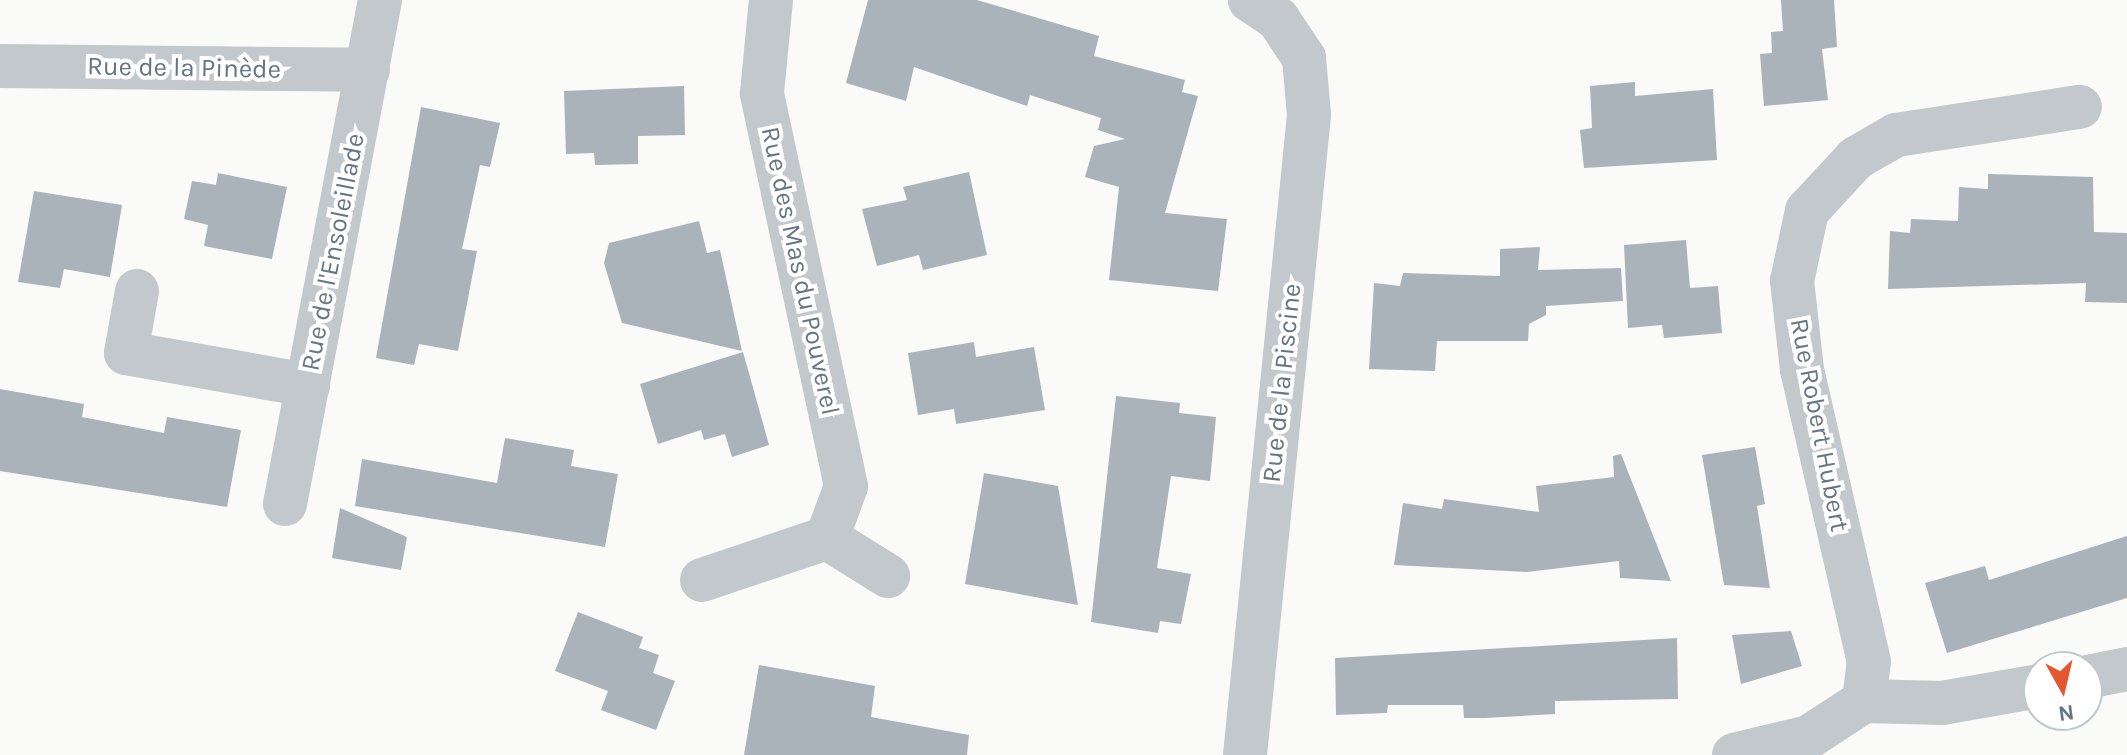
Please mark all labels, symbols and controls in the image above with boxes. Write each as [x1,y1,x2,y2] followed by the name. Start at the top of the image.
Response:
[87,51,281,85] street label: Rue de la Pinède
[754,124,846,418] street label: Rue des Mas du Pouverel
[295,131,371,373] street label: Rue de l'Ensoleillade
[1256,282,1308,484] street label: Rue de la Piscine
[1783,316,1855,534] street label: Rue Robert Hubert
[2023,651,2103,731] north arrow
[2056,699,2076,727] text: N

